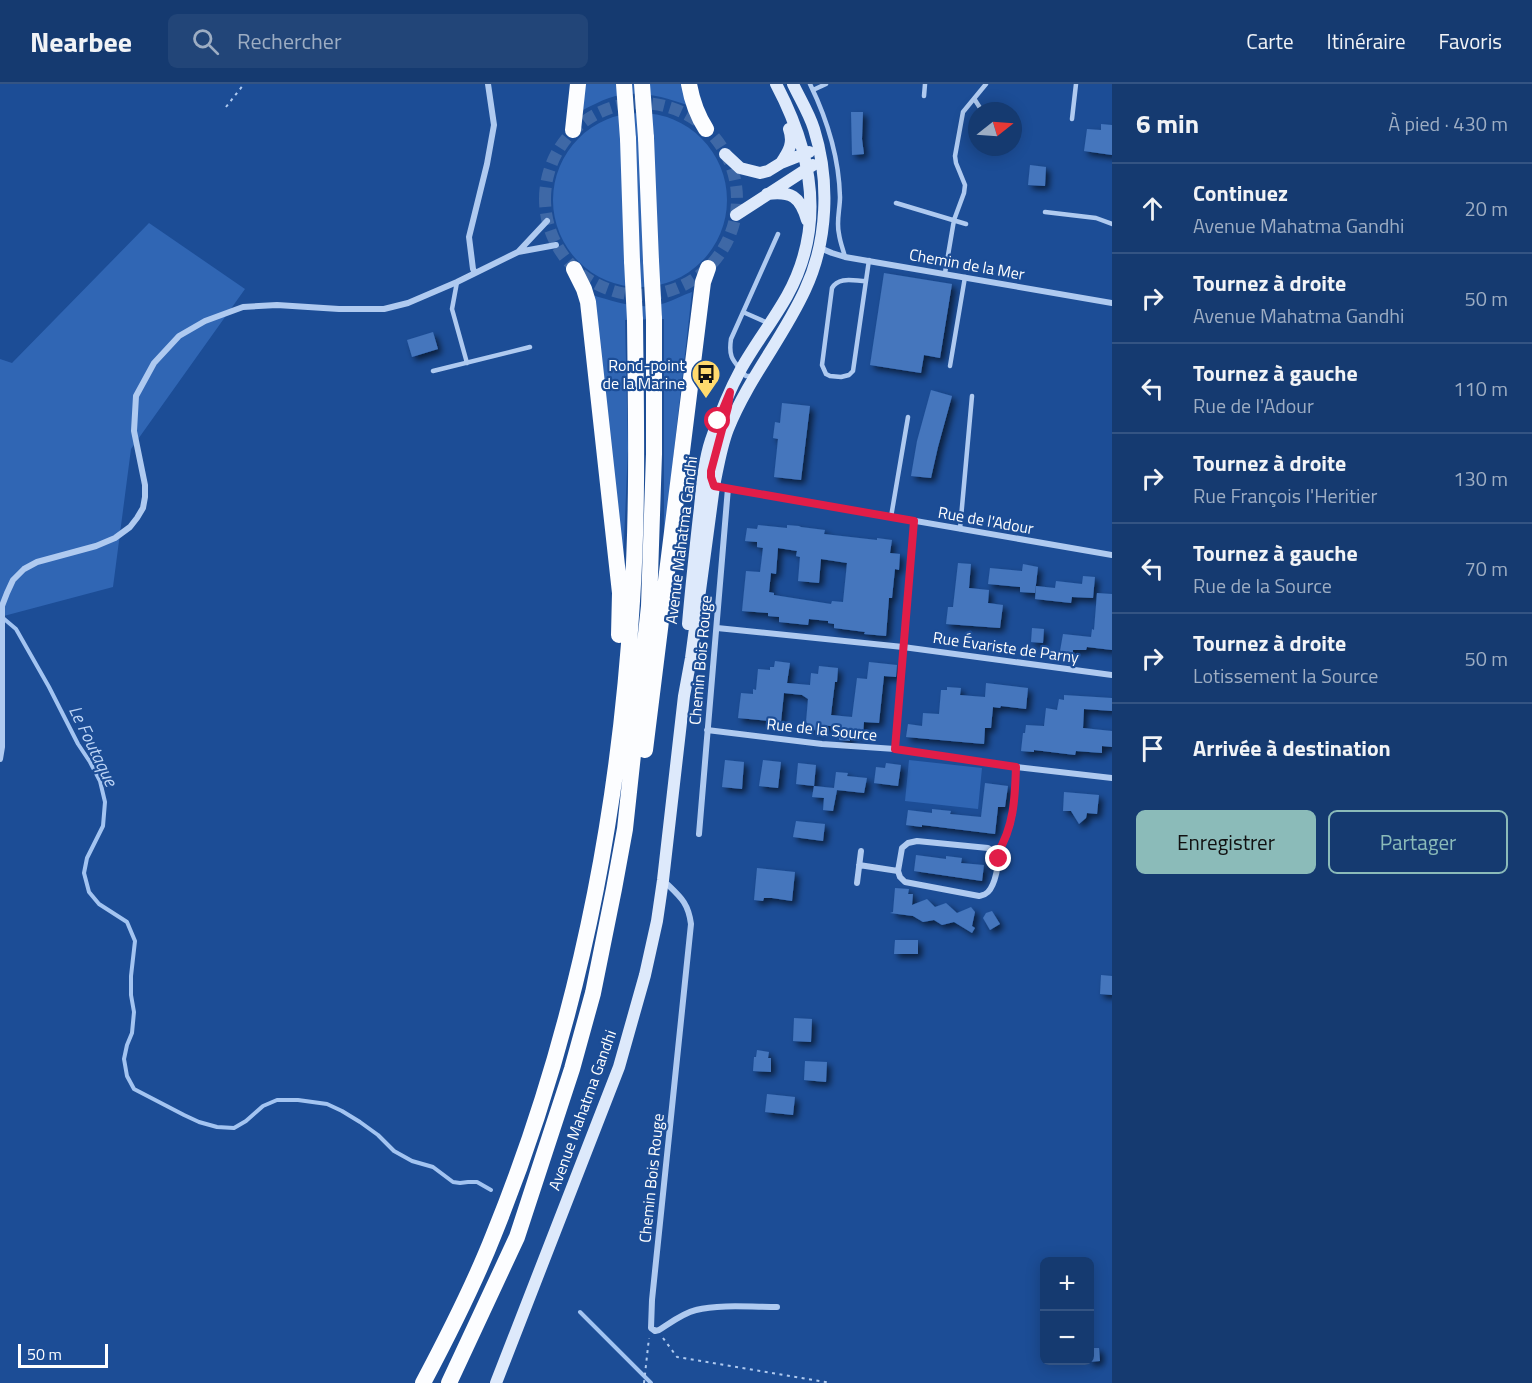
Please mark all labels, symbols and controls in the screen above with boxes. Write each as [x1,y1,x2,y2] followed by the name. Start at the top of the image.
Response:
[168,14,588,68] search box
[30,20,132,63] text: Nearbee
[237,24,342,58] text: Rechercher
[189,25,222,58] icon: search
[1246,25,1294,57] text: Carte
[1327,25,1406,57] text: Itinéraire
[1439,25,1502,57] text: Favoris
[968,102,1022,156] north arrow
[1136,104,1199,143] text: 6 min
[1388,108,1508,139] text: À pied · 430 m
[1193,176,1288,210] text: Continuez
[1136,192,1169,225] icon: ahead
[1464,193,1508,224] text: 20 m
[1193,210,1404,241] text: Avenue Mahatma Gandhi
[907,242,1027,286] street label: Chemin de la Mer
[1193,266,1346,300] text: Tournez à droite
[1136,282,1169,315] icon: right
[1464,283,1508,314] text: 50 m
[1193,300,1404,331] text: Avenue Mahatma Gandhi
[603,353,685,395] place label: Rond-point de la Marine
[1193,356,1358,390] text: Tournez à gauche
[690,358,722,400] bus stop icon: Rond-point de la Marine
[1136,372,1169,405] icon: left
[1453,373,1508,404] text: 110 m
[1193,390,1314,421] text: Rue de l'Adour
[704,407,730,433] route start
[1193,446,1346,480] text: Tournez à droite
[659,455,703,625] street label: Avenue Mahatma Gandhi
[1136,462,1169,495] icon: right
[1453,463,1508,494] text: 130 m
[1193,480,1377,511] text: Rue François l'Heritier
[936,500,1036,540] street label: Rue de l'Adour
[1193,536,1358,570] text: Tournez à gauche
[1136,552,1169,585] icon: left
[1464,553,1508,584] text: 70 m
[1193,570,1332,601] text: Rue de la Source
[682,594,718,726] street label: Chemin Bois Rouge
[931,625,1081,669] street label: Rue Évariste de Parny
[1193,626,1346,660] text: Tournez à droite
[1136,642,1169,675] icon: right
[1464,643,1508,674] text: 50 m
[1193,660,1378,691] text: Lotissement la Source
[62,701,125,792] water label: Le Foutaque
[765,711,879,747] street label: Rue de la Source
[1193,731,1391,765] text: Arrivée à destination
[1136,732,1169,765] icon: arrive
[1136,810,1316,874] button: Enregistrer
[1328,810,1508,874] button: Partager
[985,845,1011,871] route end
[542,1026,622,1194] street label: Avenue Mahatma Gandhi
[632,1112,670,1244] street label: Chemin Bois Rouge
[1040,1257,1094,1365] map controls
[1040,1257,1094,1311] button: +
[1040,1311,1094,1365] button: −
[18,1341,108,1368] scale bar
[27,1342,62,1366] text: 50 m

